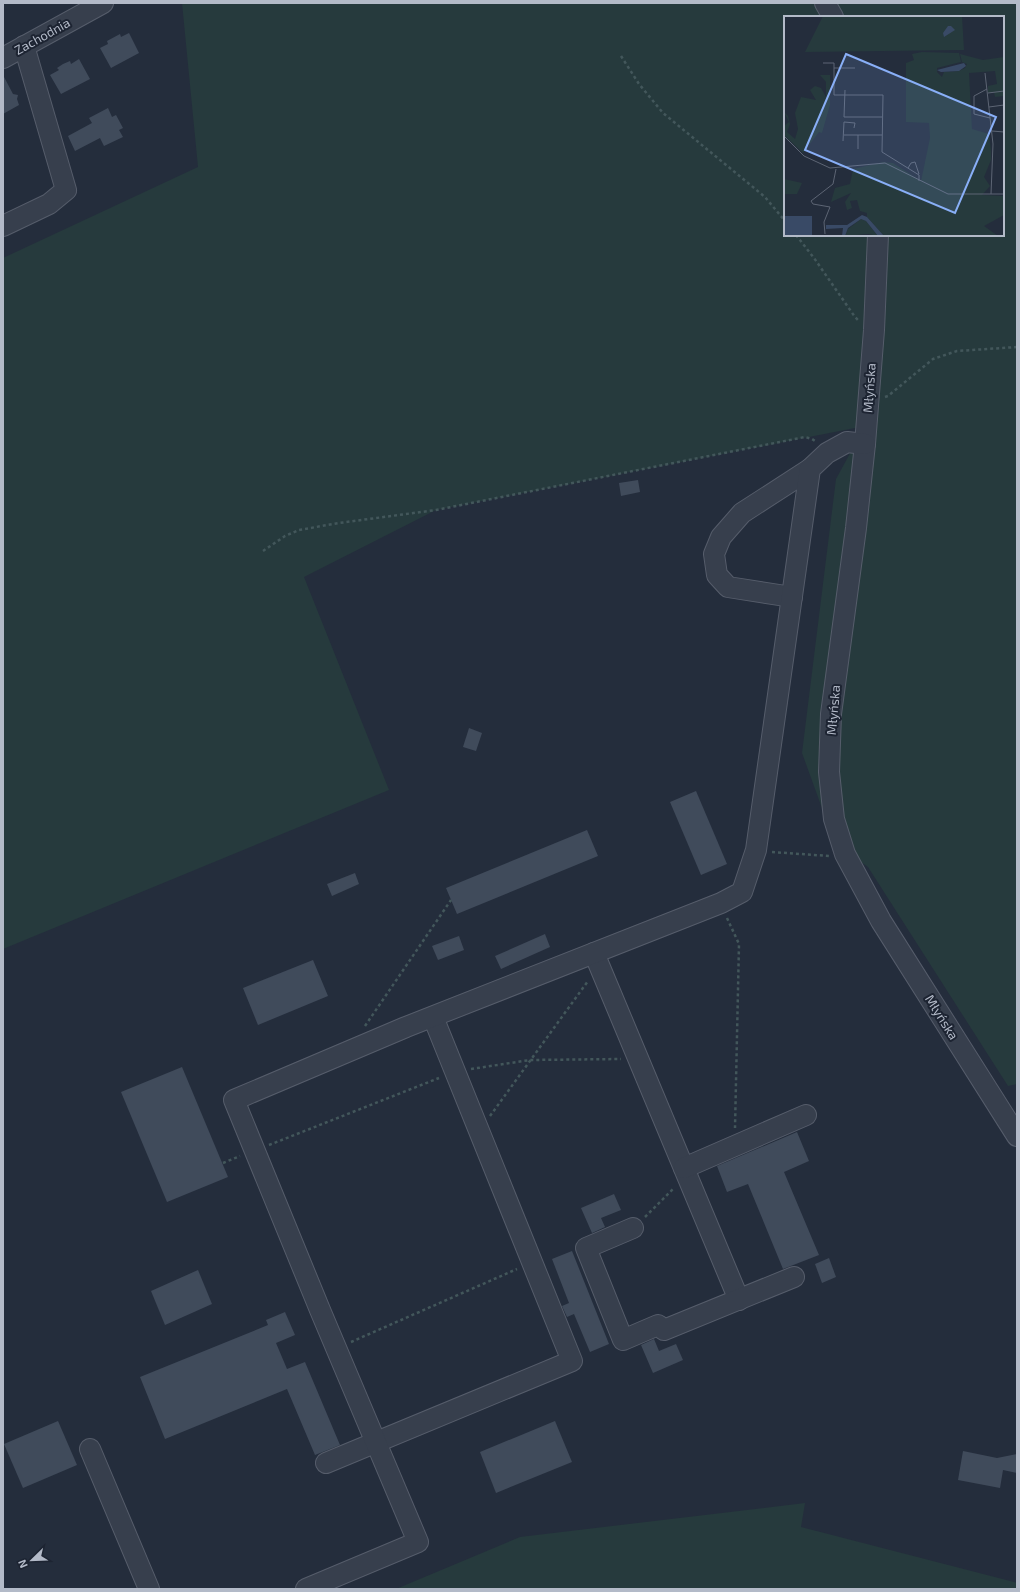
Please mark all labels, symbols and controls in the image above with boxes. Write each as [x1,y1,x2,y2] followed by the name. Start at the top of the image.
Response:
[11,14,73,58] street label: Zachodnia
[784,16,1004,236] inset map
[859,362,879,414] street label: Młyńska
[823,684,843,736] street label: Młyńska
[922,991,962,1043] street label: Młyńska
[12,1540,52,1580] north arrow
[15,1558,30,1570] text: N

